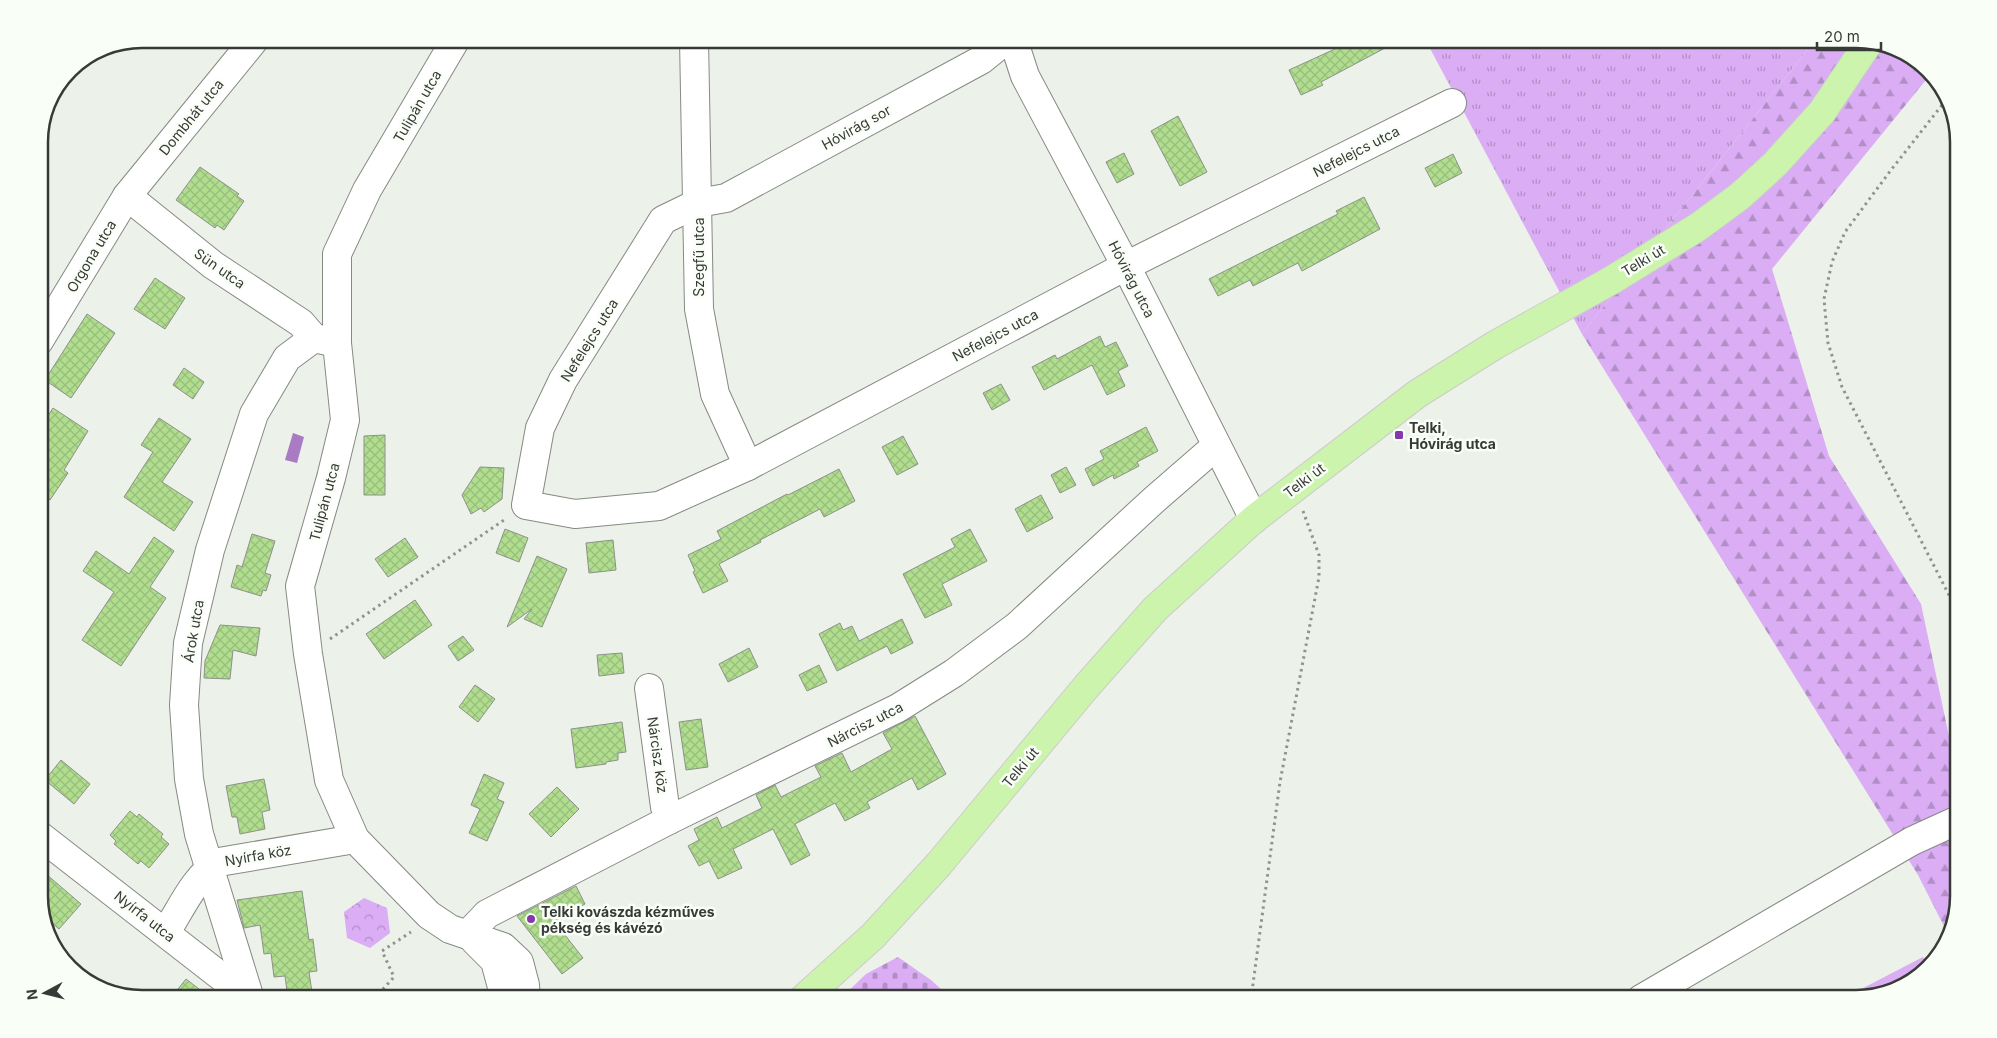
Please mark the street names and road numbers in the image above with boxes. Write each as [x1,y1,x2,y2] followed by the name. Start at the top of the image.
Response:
[389,67,445,145] street label: Tulipán utca
[155,76,227,158] street label: Dombhát utca
[818,101,894,153] street label: Hóvirág sor
[1310,122,1402,180] street label: Nefelejcs utca
[63,217,119,295] street label: Orgona utca
[690,217,707,297] street label: Szegfű utca
[1105,238,1159,320] street label: Hóvirág utca
[1618,240,1668,279] street label: Telki út
[191,244,249,292] street label: Sün utca
[557,295,621,385] street label: Nefelejcs utca
[949,305,1041,365] street label: Nefelejcs utca
[1280,459,1328,501] street label: Telki út
[305,461,343,543] street label: Tulipán utca
[179,598,207,664] street label: Árok utca
[824,698,906,750] street label: Nárcisz utca
[644,716,672,794] street label: Nárcisz köz
[998,743,1042,791] street label: Telki út
[223,841,293,869] street label: Nyírfa köz
[111,887,179,945] street label: Nyírfa utca

